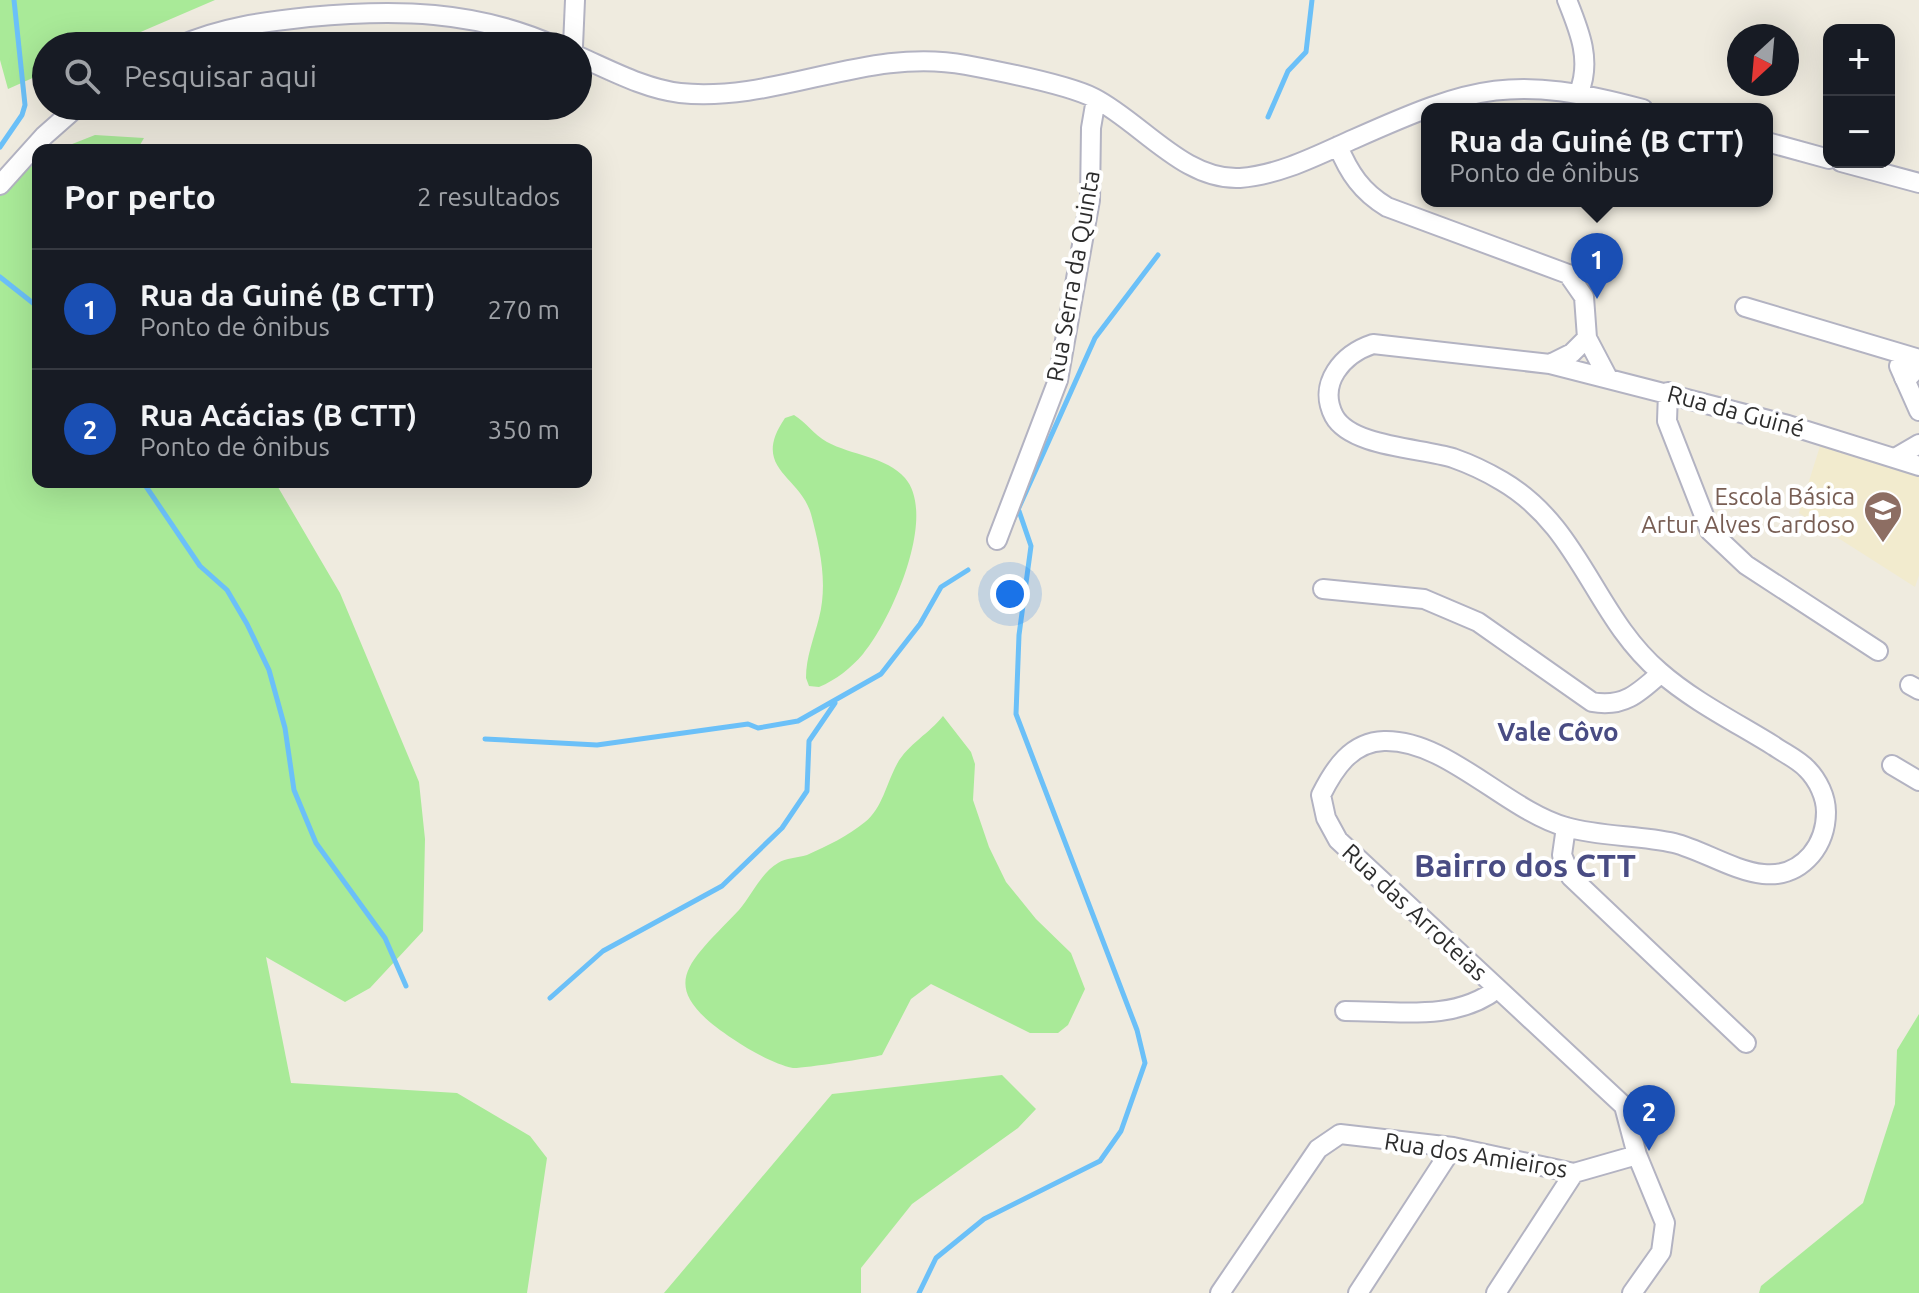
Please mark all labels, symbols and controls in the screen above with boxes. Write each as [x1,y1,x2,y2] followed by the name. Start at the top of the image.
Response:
[1727,24,1799,96] north arrow
[1823,24,1895,168] map controls
[1823,24,1895,96] button: +
[32,32,592,120] search box
[60,54,104,98] icon: search
[124,59,317,93] text: Pesquisar aqui
[1823,96,1895,168] button: −
[1421,103,1773,207] popup
[1449,124,1745,158] text: Rua da Guiné (B CTT)
[1449,158,1639,187] text: Ponto de ônibus
[1041,168,1105,384] street label: Rua Serra da Quinta
[64,177,216,215] text: Por perto
[417,182,560,211] text: 2 resultados
[1571,233,1623,299] pin: 1
[140,278,435,312] text: Rua da Guiné (B CTT)
[83,295,97,324] text: 1
[488,295,560,324] text: 270 m
[140,312,330,341] text: Ponto de ônibus
[1665,380,1807,442] street label: Rua da Guiné
[140,398,417,432] text: Rua Acácias (B CTT)
[83,415,97,444] text: 2
[488,415,560,444] text: 350 m
[140,432,330,461] text: Ponto de ônibus
[1641,483,1855,538] place label: Escola Básica Artur Alves Cardoso
[1862,489,1904,544] school or university icon: Escola Básica Artur Alves Cardoso
[990,574,1030,614] your location
[1497,717,1619,746] district label: Vale Côvo
[1337,838,1493,986] street label: Rua das Arroteias
[1414,847,1636,883] district label: Bairro dos CTT
[1623,1085,1675,1151] pin: 2
[1382,1127,1570,1183] street label: Rua dos Amieiros

